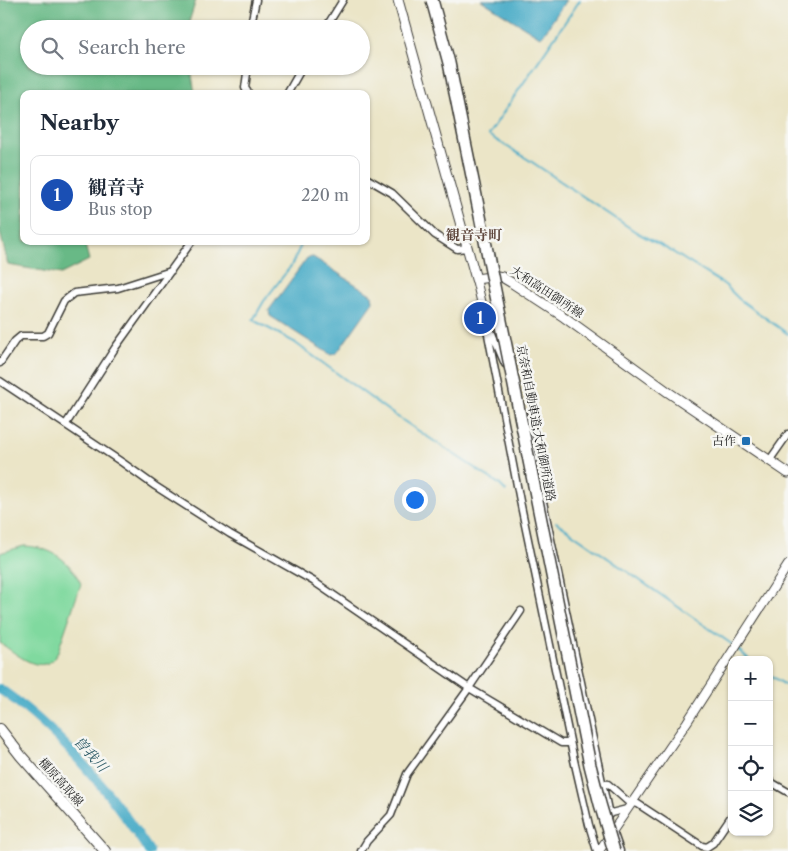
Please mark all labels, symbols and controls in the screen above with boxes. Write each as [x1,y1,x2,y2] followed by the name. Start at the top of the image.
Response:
[20,20,370,75] search box
[38,34,66,62] icon: search
[78,36,186,59] text: Search here
[40,110,119,135] text: Nearby
[88,176,145,199] text: 観音寺
[53,185,61,205] text: 1
[301,185,349,205] text: 220 m
[88,199,152,219] text: Bus stop
[446,226,503,244] district label: 観音寺町
[508,262,587,321] street label: 大和高田御所線
[464,299,496,337] pin: 1
[514,343,559,503] street label: 京奈和自動車道;大和御所道路
[712,433,736,448] place label: 古作
[740,435,752,447] marker: 古作
[402,487,428,513] your location
[728,656,773,836] map controls
[728,656,773,701] button: +
[728,701,773,746] button: −
[70,732,113,777] water label: 曽我川
[728,746,773,791] button: locate
[36,754,87,809] street label: 橿原高取線
[728,791,773,836] button: layers

